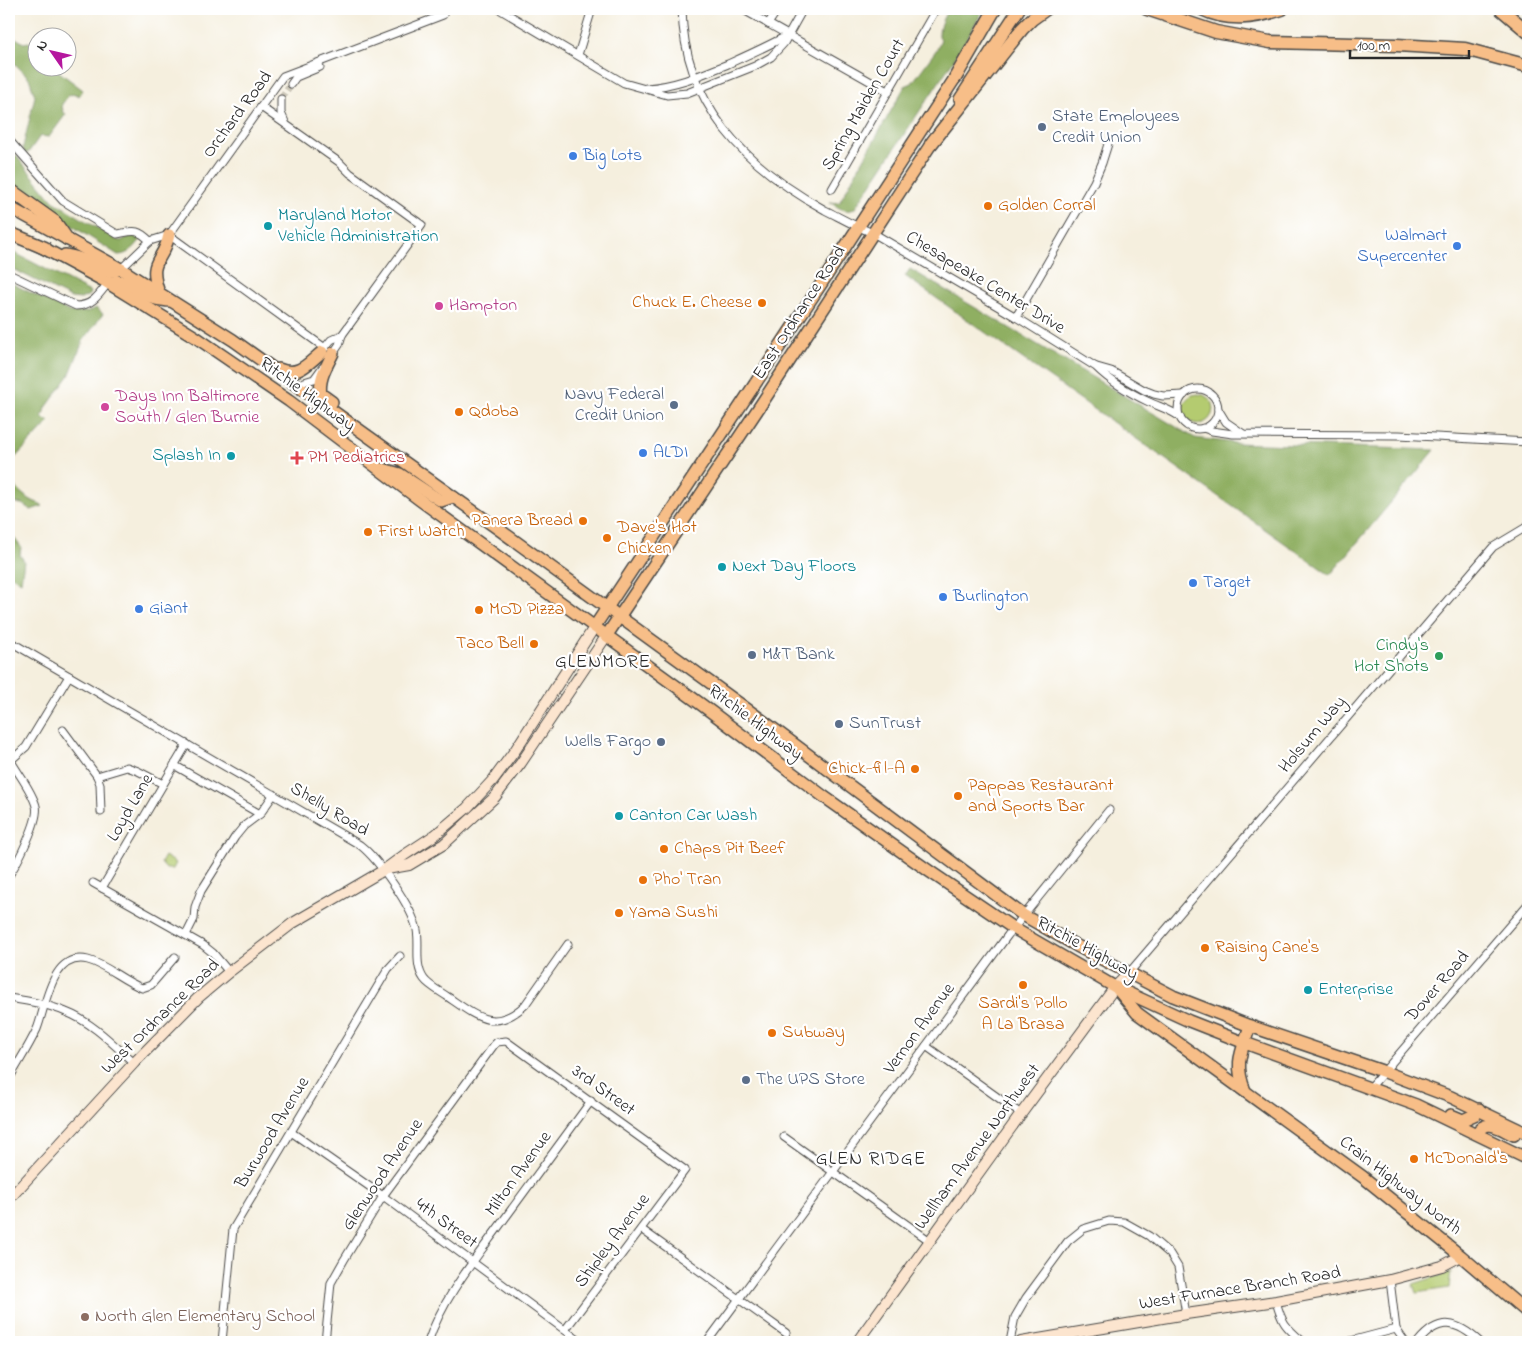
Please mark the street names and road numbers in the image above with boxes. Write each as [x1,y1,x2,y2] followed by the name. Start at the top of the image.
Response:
[816,34,913,176] street label: Spring Maiden Court
[197,66,279,164] street label: Orchard Road
[900,225,1070,341] street label: Chesapeake Center Drive
[747,241,853,385] street label: East Ordnance Road
[253,351,360,439] street label: Ritchie Highway
[702,679,808,768] street label: Ritchie Highway
[1273,691,1353,779] street label: Holsum Way
[101,768,161,847] street label: Loyd Lane
[285,776,373,844] street label: Shelly Road
[1031,910,1143,989] street label: Ritchie Highway
[1399,946,1476,1029] street label: Dover Road
[96,953,226,1081] street label: West Ordnance Road
[877,977,963,1081] street label: Vernon Avenue
[566,1059,640,1123] street label: 3rd Street
[909,1059,1047,1235] street label: Wellham Avenue Northwest
[229,1071,317,1195] street label: Burwood Avenue
[336,1113,431,1236] street label: Glenwood Avenue
[479,1125,559,1222] street label: Milton Avenue
[1333,1130,1467,1243] street label: Crain Highway North
[569,1188,658,1294] street label: Shipley Avenue
[409,1192,483,1256] street label: 4th Street
[1137,1260,1343,1318] street label: West Furnace Branch Road

